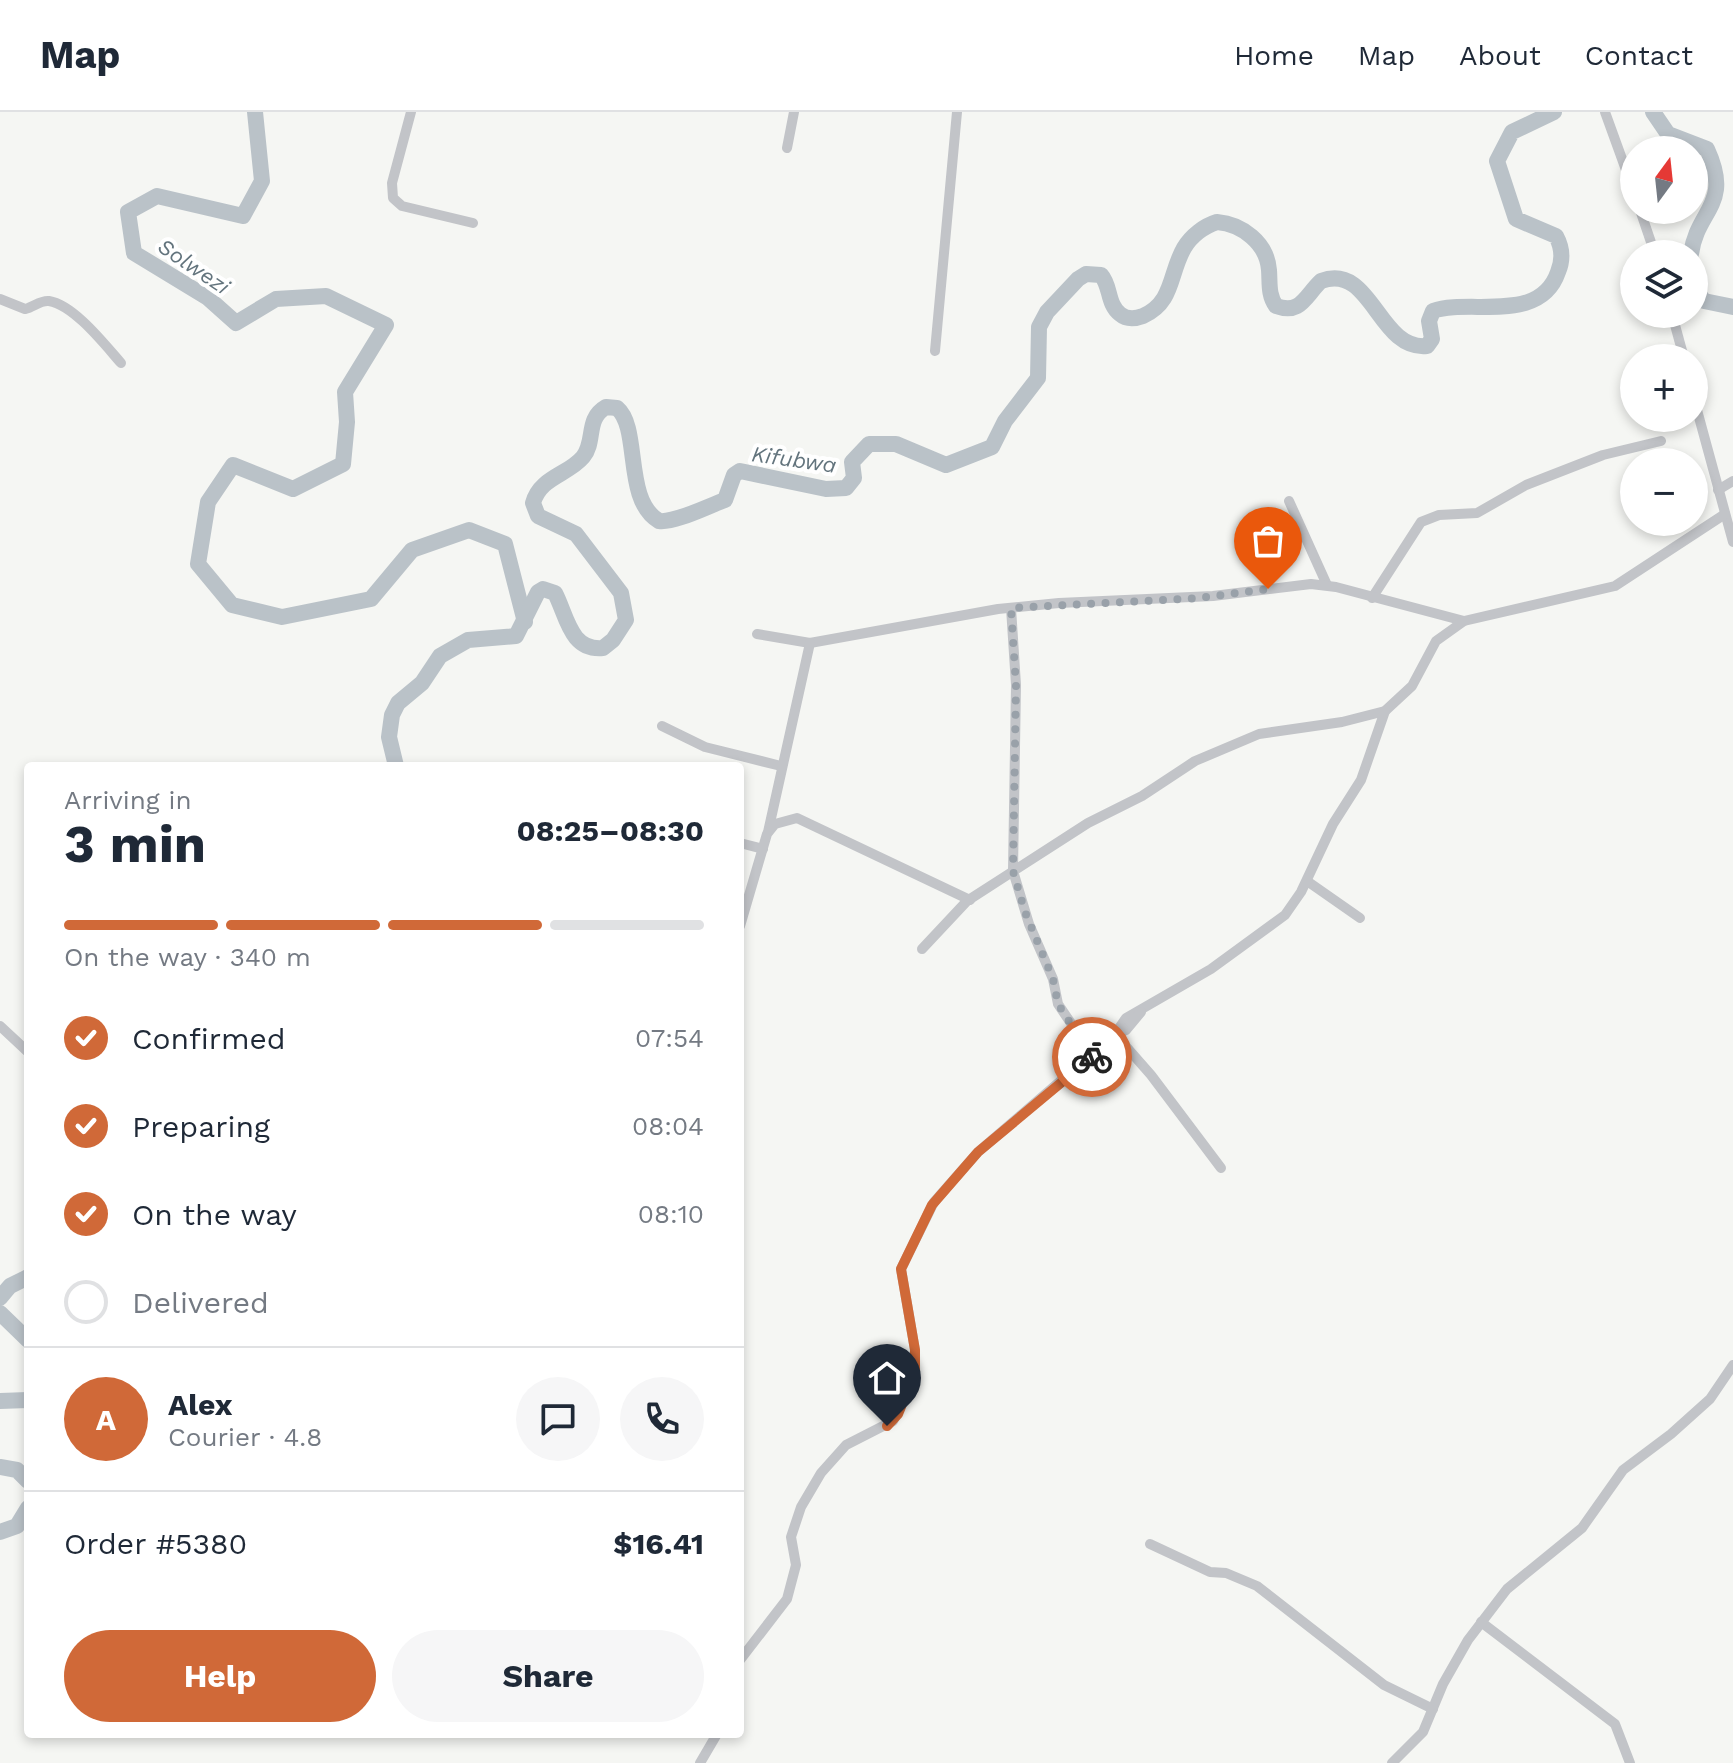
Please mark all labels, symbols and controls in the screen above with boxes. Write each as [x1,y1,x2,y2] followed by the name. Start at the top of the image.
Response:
[40,33,120,77] text: Map
[1234,39,1314,72] text: Home
[1358,39,1415,72] text: Map
[1459,39,1541,72] text: About
[1585,39,1693,72] text: Contact
[1620,136,1708,224] north arrow
[1620,136,1708,536] map controls
[153,234,235,300] water label: Solwezi
[1620,240,1708,328] button: layers
[1620,344,1708,432] button: +
[750,441,838,478] water label: Kifubwa
[1620,448,1708,536] button: −
[1234,507,1302,589] pin
[1246,519,1290,563] icon: bag
[64,785,192,815] text: Arriving in
[516,813,704,848] text: 08:25–08:30
[64,814,206,875] text: 3 min
[64,942,311,972] text: On the way · 340 m
[64,1016,108,1060] icon: check
[1052,1017,1132,1097] courier
[132,1021,286,1056] text: Confirmed
[635,1023,704,1053] text: 07:54
[1070,1035,1114,1079] icon: bike
[64,1104,108,1148] icon: check
[132,1109,270,1144] text: Preparing
[632,1111,704,1141] text: 08:04
[64,1192,108,1236] icon: check
[132,1197,297,1232] text: On the way
[638,1199,704,1229] text: 08:10
[132,1285,269,1320] text: Delivered
[853,1344,921,1426] pin
[865,1356,909,1400] icon: home
[516,1377,600,1461] button: chat
[620,1377,704,1461] button: phone
[168,1387,232,1422] text: Alex
[96,1402,116,1437] text: A
[168,1422,322,1452] text: Courier · 4.8
[64,1526,247,1561] text: Order #5380
[613,1526,704,1561] text: $16.41
[64,1630,376,1722] button: Help
[392,1630,704,1722] button: Share

